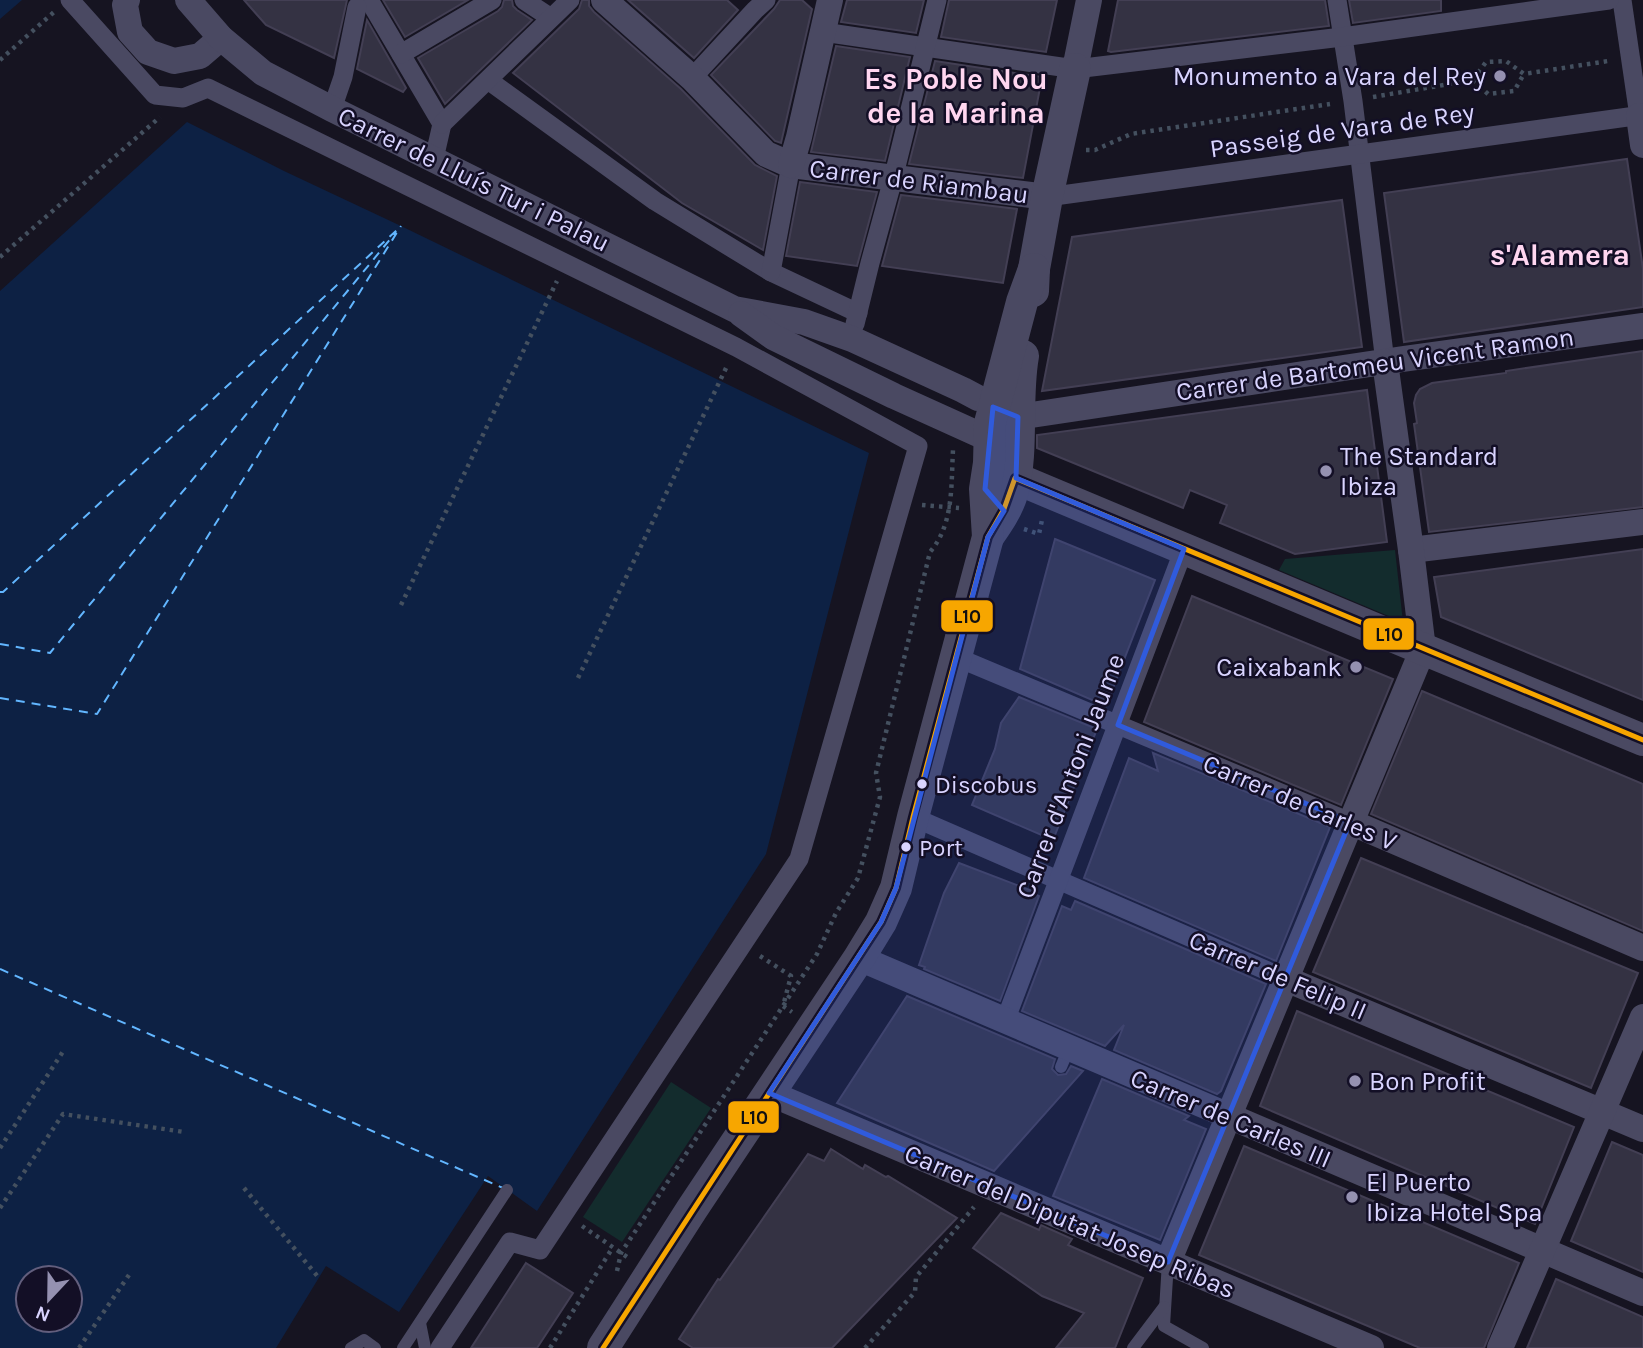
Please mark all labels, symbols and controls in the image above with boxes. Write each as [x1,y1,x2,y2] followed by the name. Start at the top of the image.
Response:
[864,61,1048,131] district label: Es Poble Nou de la Marina
[1173,61,1486,92] place label: Monumento a Vara del Rey
[1492,68,1508,84] marker: Monumento a Vara del Rey
[1208,97,1477,164] street label: Passeig de Vara de Rey
[333,100,615,259] street label: Carrer de Lluís Tur i Palau
[808,153,1030,210] street label: Carrer de Riambau
[1490,237,1630,273] district label: s'Alamera
[1174,321,1576,408] street label: Carrer de Bartomeu Vicent Ramon
[1340,441,1498,502] place label: The Standard Ibiza
[1318,463,1334,479] marker: The Standard Ibiza
[940,599,994,633] line badge: L10
[953,606,981,628] text: L10
[1362,617,1415,651] line badge: L10
[1375,624,1403,646] text: L10
[1010,650,1131,903] street label: Carrer d'Antoni Jaume
[1216,652,1342,683] place label: Caixabank
[1348,659,1364,675] marker: Caixabank
[1198,748,1402,857] street label: Carrer de Carles V
[935,771,1037,799] place label: Discobus
[915,777,929,791] marker: Discobus
[919,834,963,862] place label: Port
[899,840,913,854] marker: Port
[1184,924,1371,1027] street label: Carrer de Felip II
[1126,1062,1336,1175] street label: Carrer de Carles III
[1369,1066,1486,1097] place label: Bon Profit
[1347,1073,1363,1089] marker: Bon Profit
[727,1100,780,1134] line badge: L10
[740,1107,768,1129] text: L10
[900,1138,1240,1305] street label: Carrer del Diputat Josep Ribas
[1366,1167,1543,1228] place label: El Puerto Ibiza Hotel Spa
[1344,1189,1360,1205] marker: El Puerto Ibiza Hotel Spa
[14,1264,84,1334] north arrow
[33,1301,53,1327] text: N

